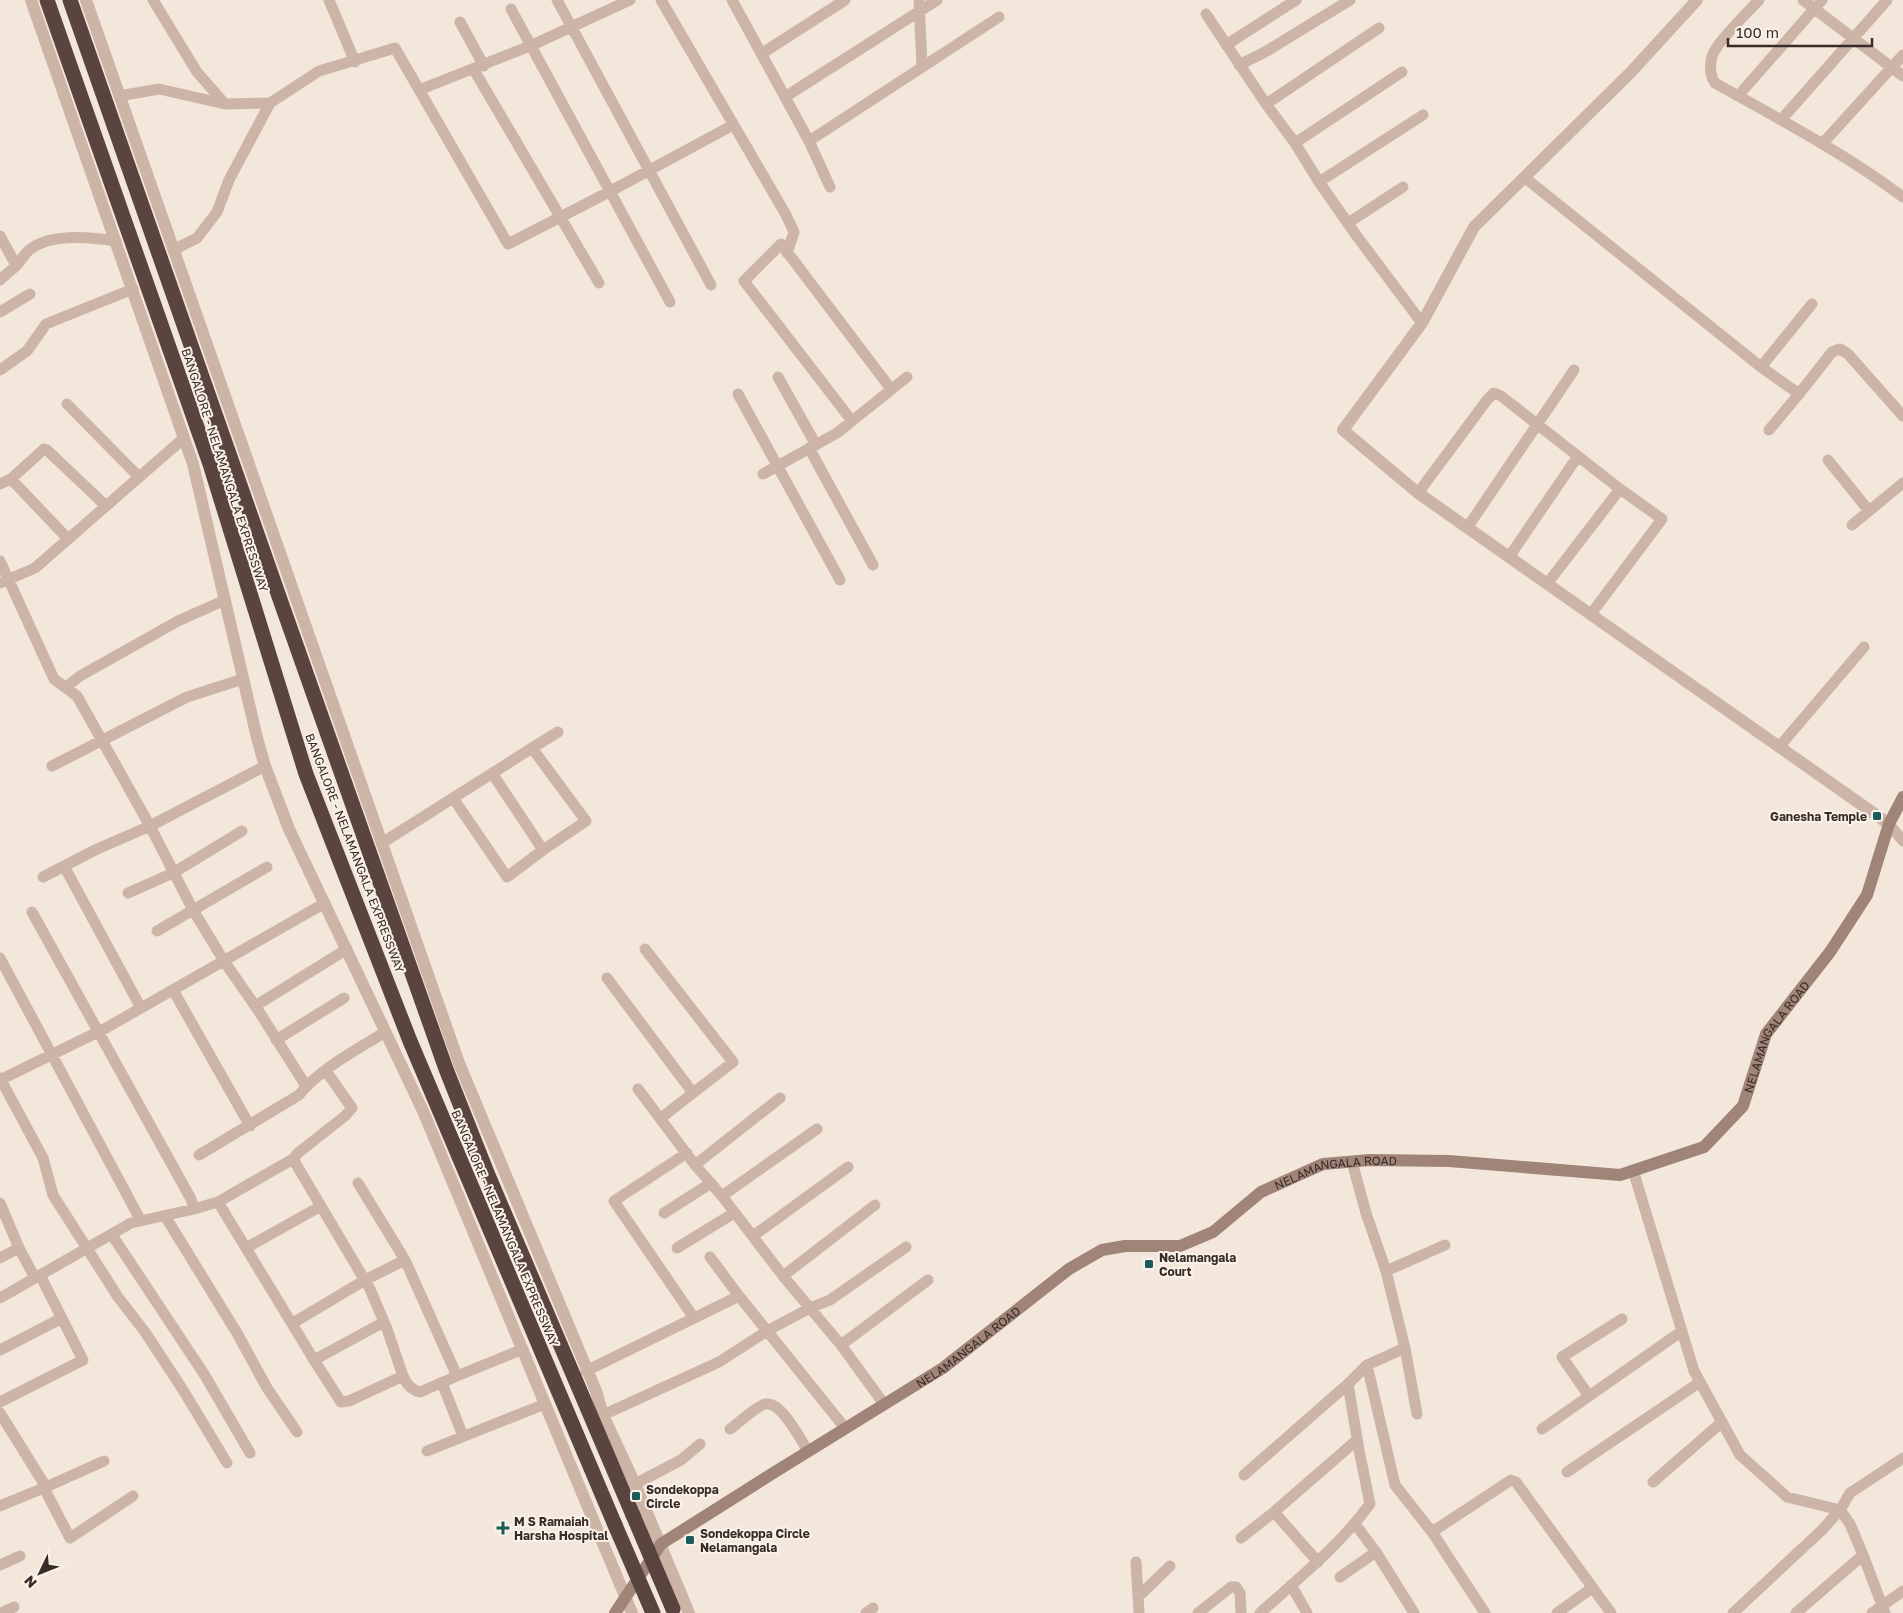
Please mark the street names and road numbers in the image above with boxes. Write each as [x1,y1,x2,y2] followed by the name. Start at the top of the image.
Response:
[178,346,272,594] street label: BANGALORE - NELAMANGALA EXPRESSWAY
[302,731,408,975] street label: BANGALORE - NELAMANGALA EXPRESSWAY
[1740,978,1812,1095] street label: NELAMANGALA ROAD
[448,1108,562,1349] street label: BANGALORE - NELAMANGALA EXPRESSWAY
[1272,1152,1397,1193] street label: NELAMANGALA ROAD
[913,1303,1023,1391] street label: NELAMANGALA ROAD

